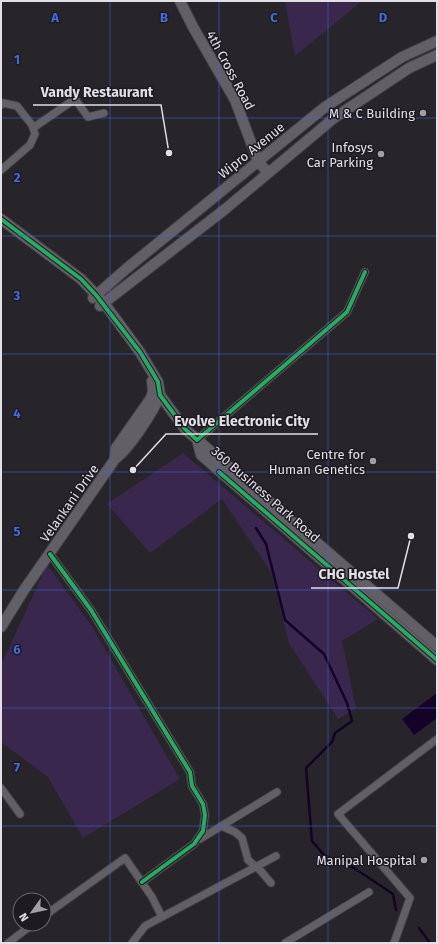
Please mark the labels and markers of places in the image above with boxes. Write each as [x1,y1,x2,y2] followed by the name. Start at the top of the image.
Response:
[33,79,161,105] callout: Vandy Restaurant
[329,106,415,121] place label: M & C Building
[418,108,428,118] marker: M & C Building
[307,140,373,170] place label: Infosys Car Parking
[376,149,386,159] marker: Infosys Car Parking
[166,408,318,434] callout: Evolve Electronic City
[269,447,365,477] place label: Centre for Human Genetics
[368,456,378,466] marker: Centre for Human Genetics
[311,562,398,588] callout: CHG Hostel
[316,853,416,868] place label: Manipal Hospital
[419,855,429,865] marker: Manipal Hospital

